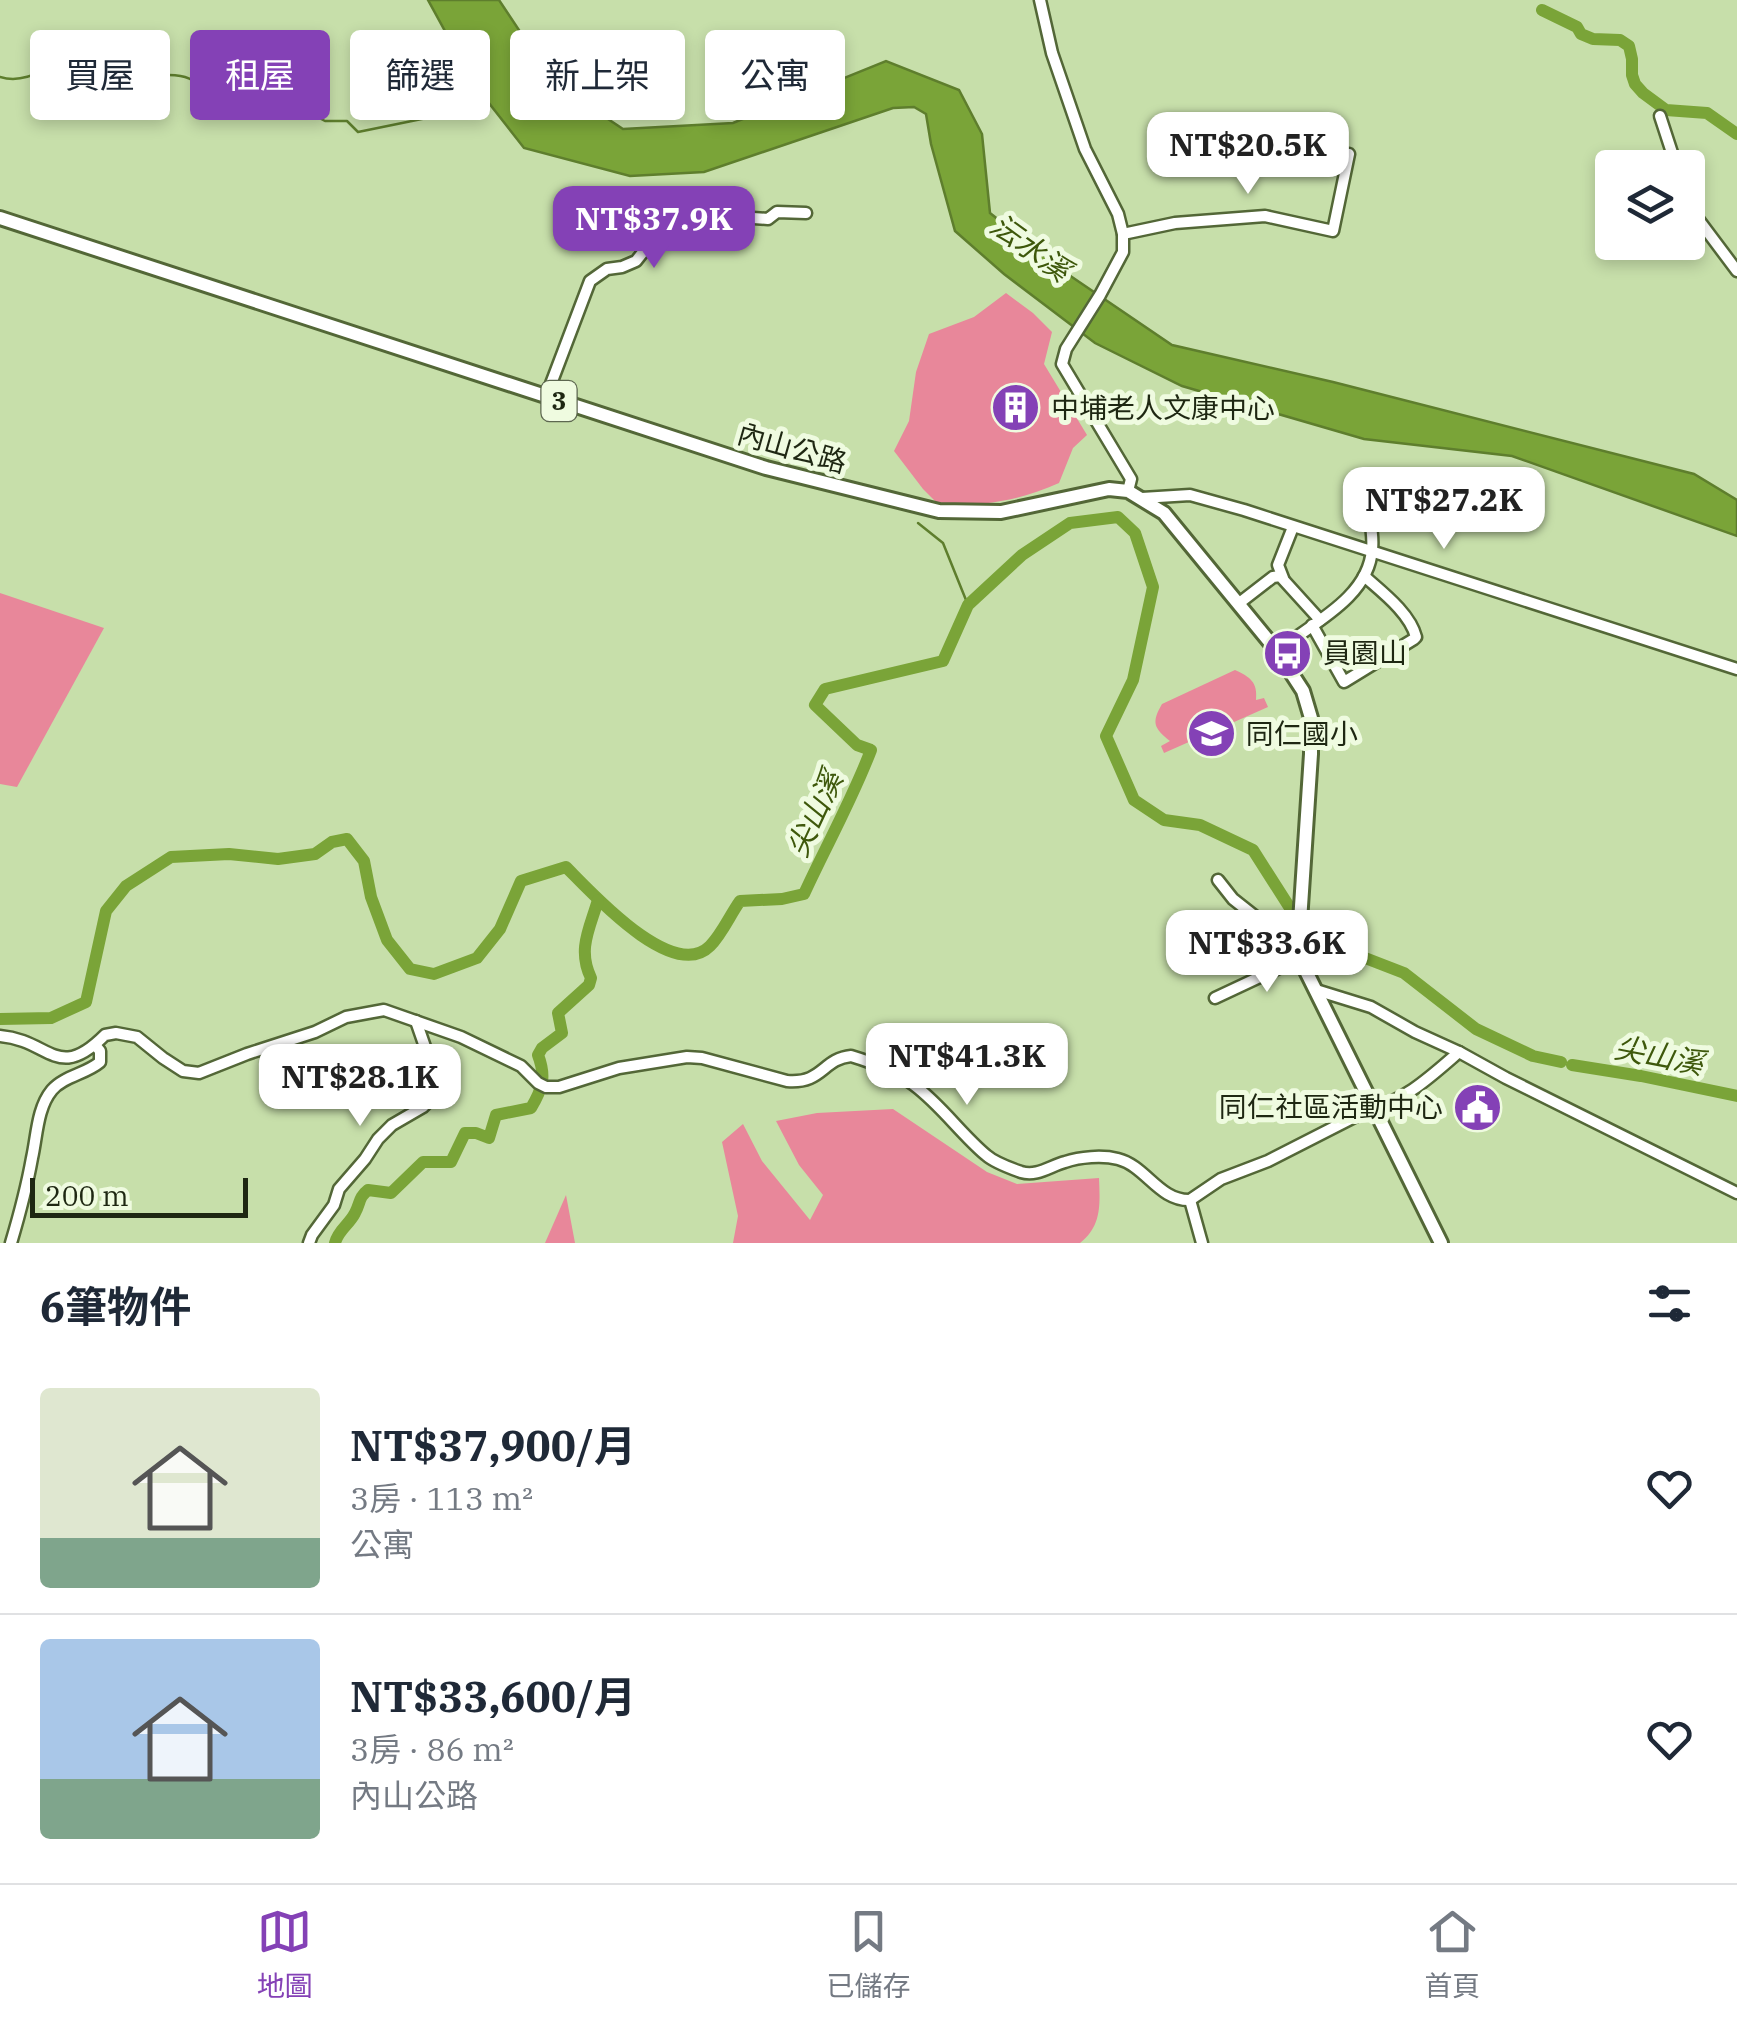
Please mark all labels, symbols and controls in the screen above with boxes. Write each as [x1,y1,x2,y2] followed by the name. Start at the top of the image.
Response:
[30,30,170,120] chip: 買屋
[190,30,330,120] chip: 租屋
[350,30,490,120] chip: 篩選
[510,30,685,120] chip: 新上架
[705,30,845,120] chip: 公寓
[1145,112,1351,197] pin: NT$20.5K
[1169,123,1327,165] text: NT$20.5K
[1595,150,1705,260] map controls
[1595,150,1705,260] button: layers
[551,186,757,271] pin: NT$37.9K
[575,197,733,239] text: NT$37.9K
[983,205,1082,291] water label: 沄水溪
[542,381,576,421] road number: 3
[990,382,1042,434] building icon: 中埔老人文康中心
[1051,389,1275,426] place label: 中埔老人文康中心
[733,414,851,481] street label: 內山公路
[1341,467,1547,552] pin: NT$27.2K
[1365,478,1523,520] text: NT$27.2K
[1262,627,1314,679] bus stop icon: 員園山
[1323,634,1407,671] place label: 員園山
[1185,708,1237,760] school or university icon: 同仁國小
[1246,715,1358,752] place label: 同仁國小
[777,761,852,862] water label: 尖山溪
[1164,910,1370,995] pin: NT$33.6K
[1188,921,1346,963] text: NT$33.6K
[864,1023,1070,1108] pin: NT$41.3K
[1611,1027,1711,1083] water label: 尖山溪
[888,1034,1046,1076] text: NT$41.3K
[257,1044,463,1129] pin: NT$28.1K
[281,1055,439,1097] text: NT$28.1K
[1452,1081,1504,1133] public building icon: 同仁社區活動中心
[1219,1088,1443,1125] place label: 同仁社區活動中心
[30,1173,248,1218] scale bar
[45,1177,129,1214] text: 200 m
[1642,1276,1697,1331] icon: filters
[40,1279,191,1334] text: 6筆物件
[350,1418,636,1473] text: NT$37,900/月
[120,1428,240,1548] icon: home
[1642,1461,1697,1516] icon: heart
[350,1477,533,1519] text: 3房 · 113 m²
[350,1523,414,1565] text: 公寓
[350,1669,636,1724] text: NT$33,600/月
[120,1679,240,1799] icon: home
[1642,1712,1697,1767] icon: heart
[350,1728,514,1770] text: 3房 · 86 m²
[350,1774,478,1816] text: 內山公路
[257,1904,313,2004] tab: 地圖
[826,1904,910,2004] tab: 已儲存
[1424,1904,1480,2004] tab: 首頁

